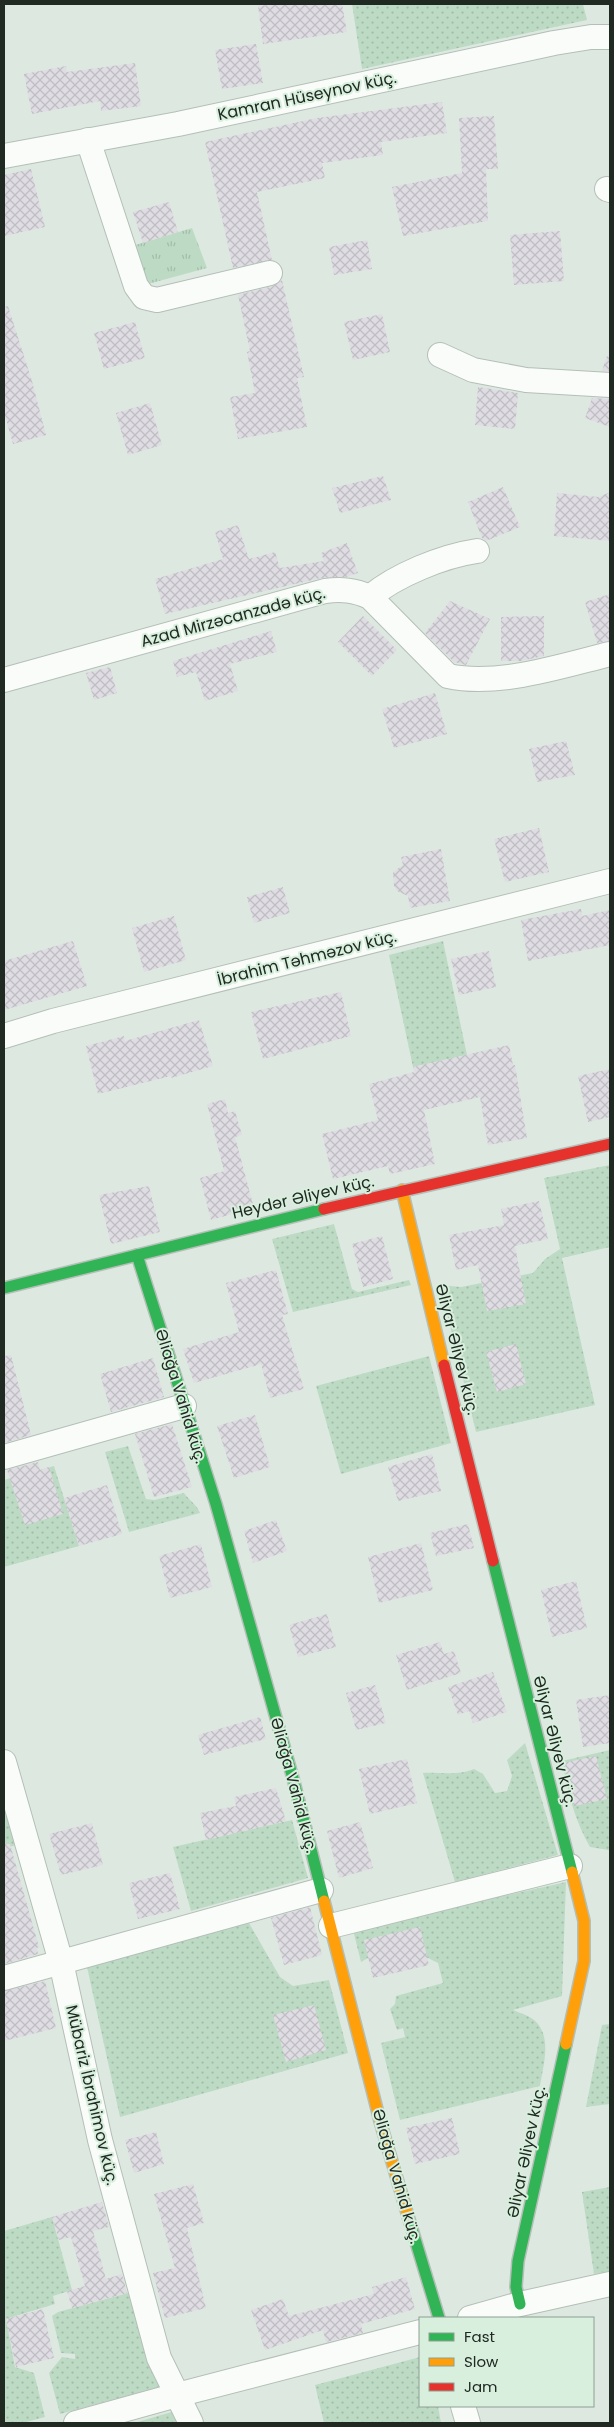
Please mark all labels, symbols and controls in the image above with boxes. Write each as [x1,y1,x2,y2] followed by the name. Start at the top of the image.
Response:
[216,66,398,126] street label: Kamran Hüseynov küç.
[138,581,328,653] street label: Azad Mirzəcanzadə küç.
[215,925,399,991] street label: İbrahim Təhməzov küç.
[230,1169,376,1225] street label: Heydər Əliyev küç.
[430,1281,484,1417] street label: Əliyar Əliyev küç.
[150,1326,212,1466] street label: Əliağa Vahid küç.
[528,1673,582,1809] street label: Əliyar Əliyev küç.
[265,1715,323,1855] street label: Əliağa Vahid küç.
[60,2003,124,2187] street label: Mübariz İbrahimov küç.
[501,2084,551,2220] street label: Əliyar Əliyev küç.
[367,2106,427,2246] street label: Əliağa Vahid küç.
[419,2317,594,2407] legend
[464,2326,495,2347] text: Fast
[464,2351,499,2372] text: Slow
[464,2376,498,2397] text: Jam

